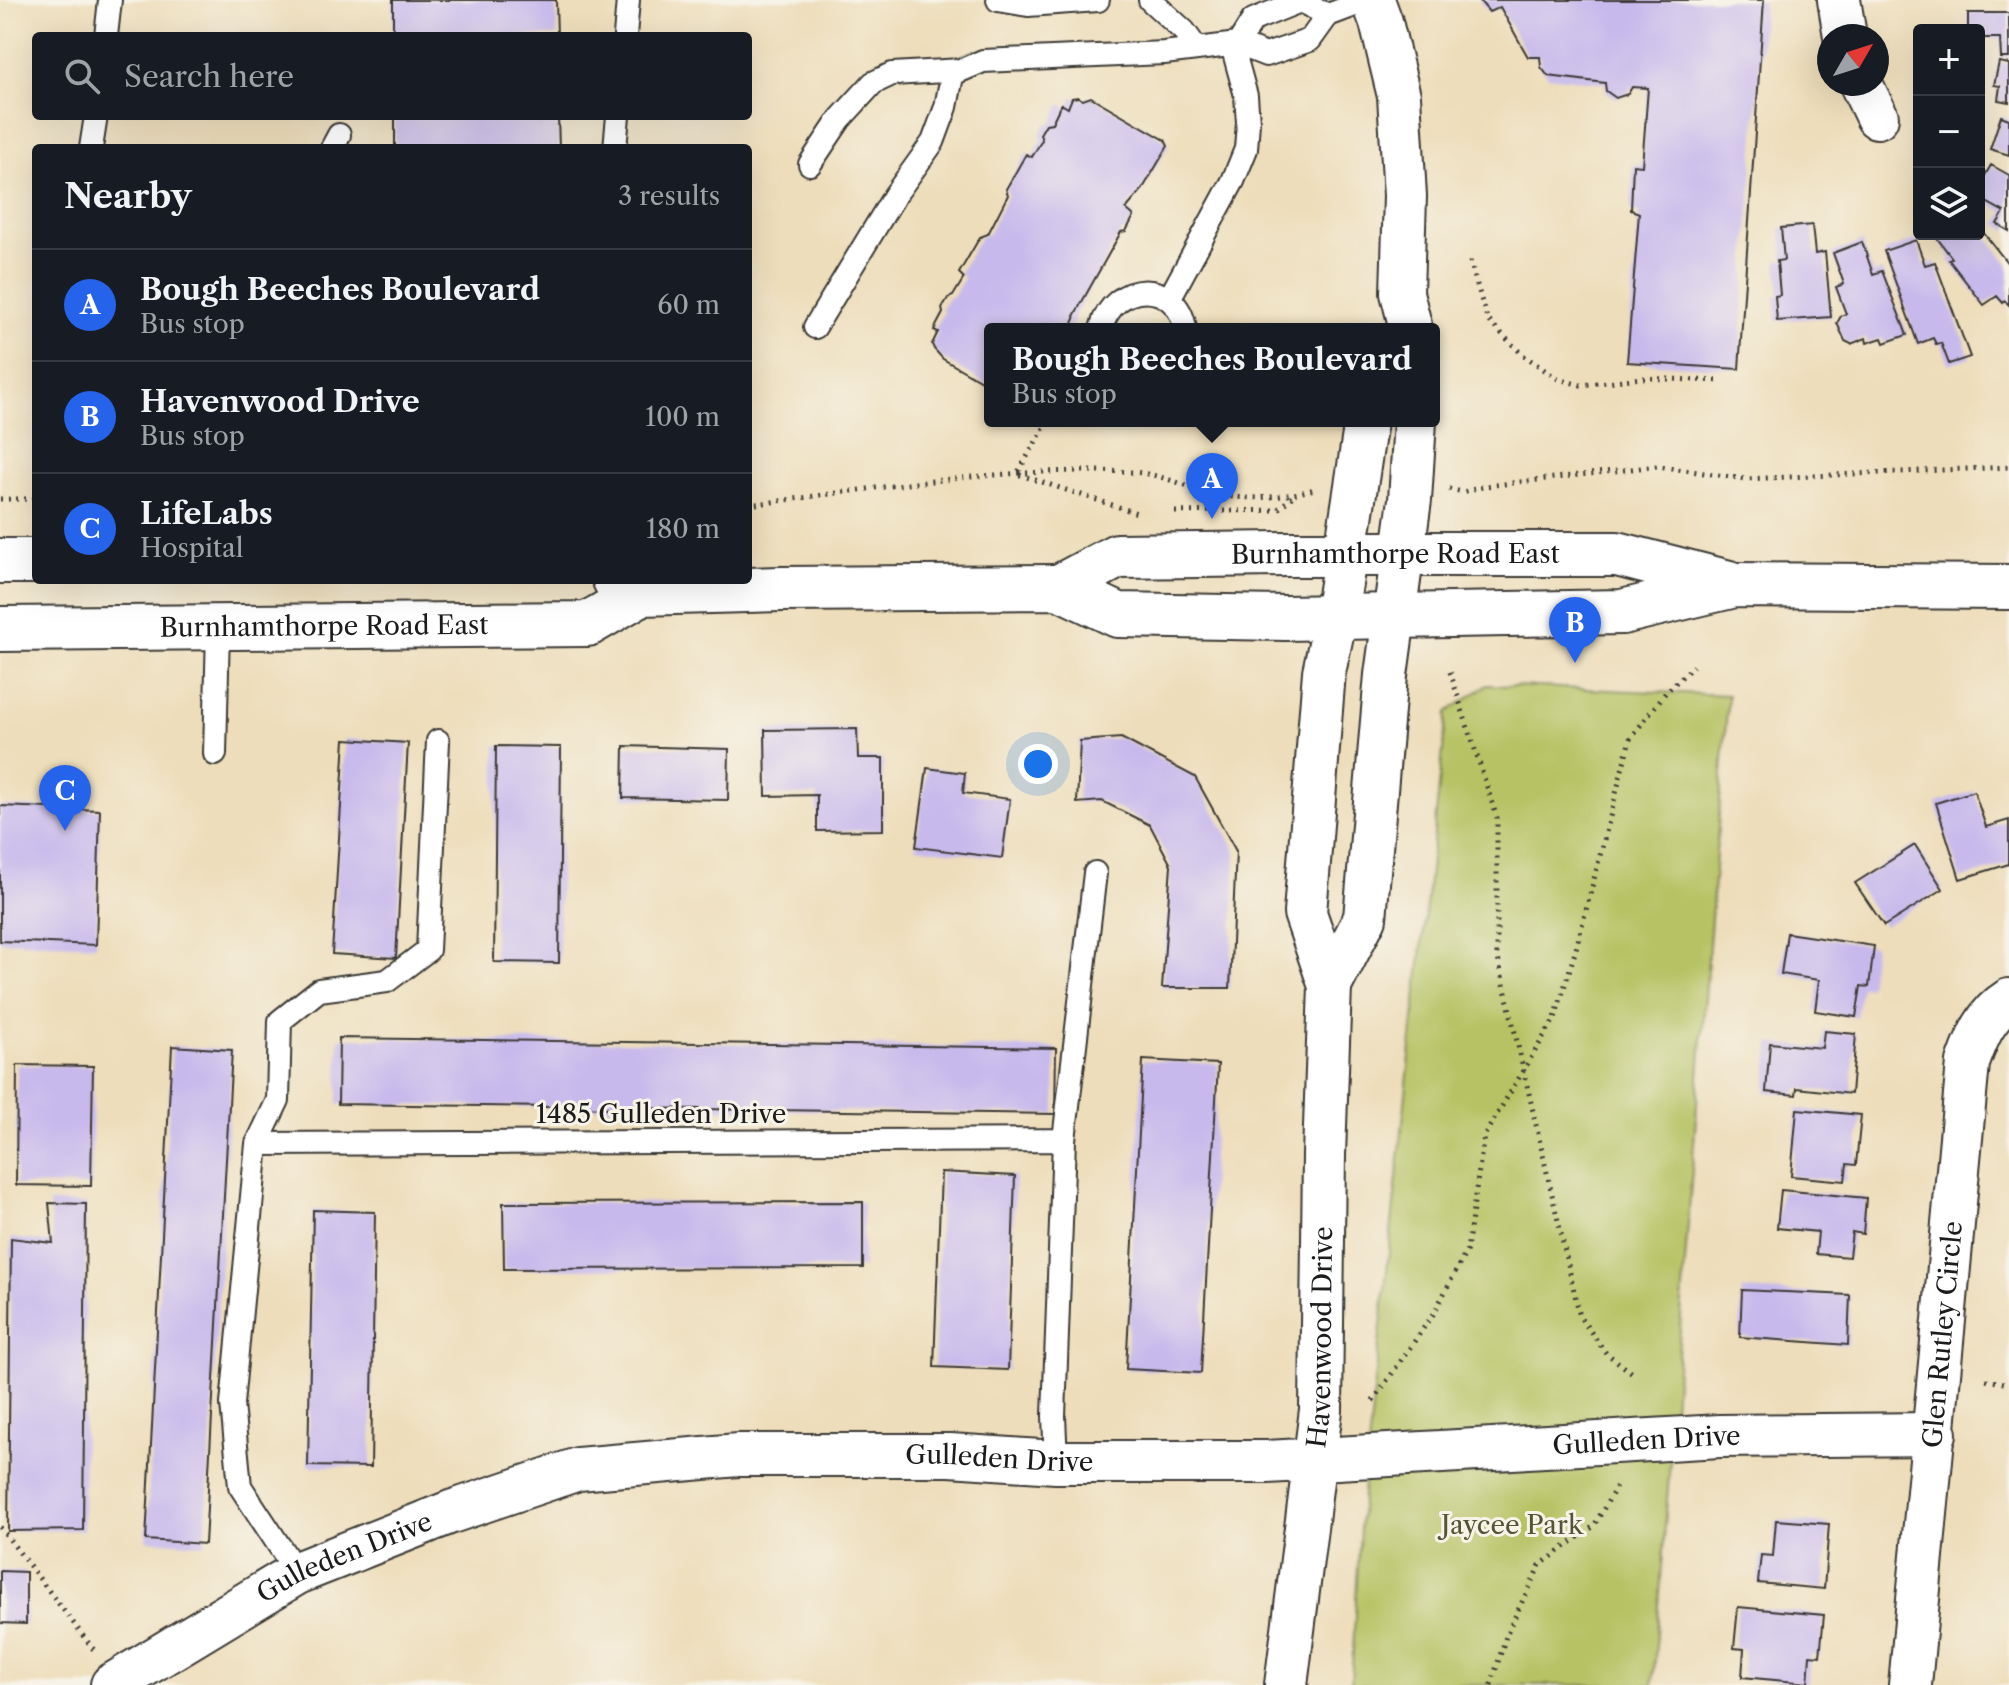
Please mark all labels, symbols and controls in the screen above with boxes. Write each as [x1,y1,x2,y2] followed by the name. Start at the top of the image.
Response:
[1817,24,1889,96] north arrow
[1913,24,1985,240] map controls
[1913,24,1985,96] button: +
[32,32,752,120] search box
[60,54,104,98] icon: search
[124,58,294,95] text: Search here
[1913,96,1985,168] button: −
[1913,168,1985,240] button: layers
[64,175,192,217] text: Nearby
[618,180,720,212] text: 3 results
[140,271,540,308] text: Bough Beeches Boulevard
[80,289,100,321] text: A
[657,289,720,321] text: 60 m
[140,308,245,340] text: Bus stop
[984,323,1440,427] popup
[1012,341,1412,378] text: Bough Beeches Boulevard
[1012,378,1117,410] text: Bus stop
[140,383,420,420] text: Havenwood Drive
[80,401,100,433] text: B
[645,401,720,433] text: 100 m
[140,420,245,452] text: Bus stop
[1186,453,1238,519] pin: A
[140,495,273,532] text: LifeLabs
[80,513,100,545] text: C
[646,513,720,545] text: 180 m
[140,532,244,564] text: Hospital
[1231,538,1560,571] street label: Burnhamthorpe Road East
[1549,597,1601,663] pin: B
[159,609,489,644] street label: Burnhamthorpe Road East
[1018,744,1058,784] your location
[39,765,91,831] pin: C
[536,1098,786,1130] street label: 1485 Gulleden Drive
[1916,1220,1969,1449] street label: Glen Rutley Circle
[1300,1226,1339,1450] street label: Havenwood Drive
[1552,1420,1741,1462] street label: Gulleden Drive
[905,1439,1093,1478] street label: Gulleden Drive
[251,1505,437,1610] street label: Gulleden Drive
[1437,1509,1584,1541] park label: Jaycee Park

